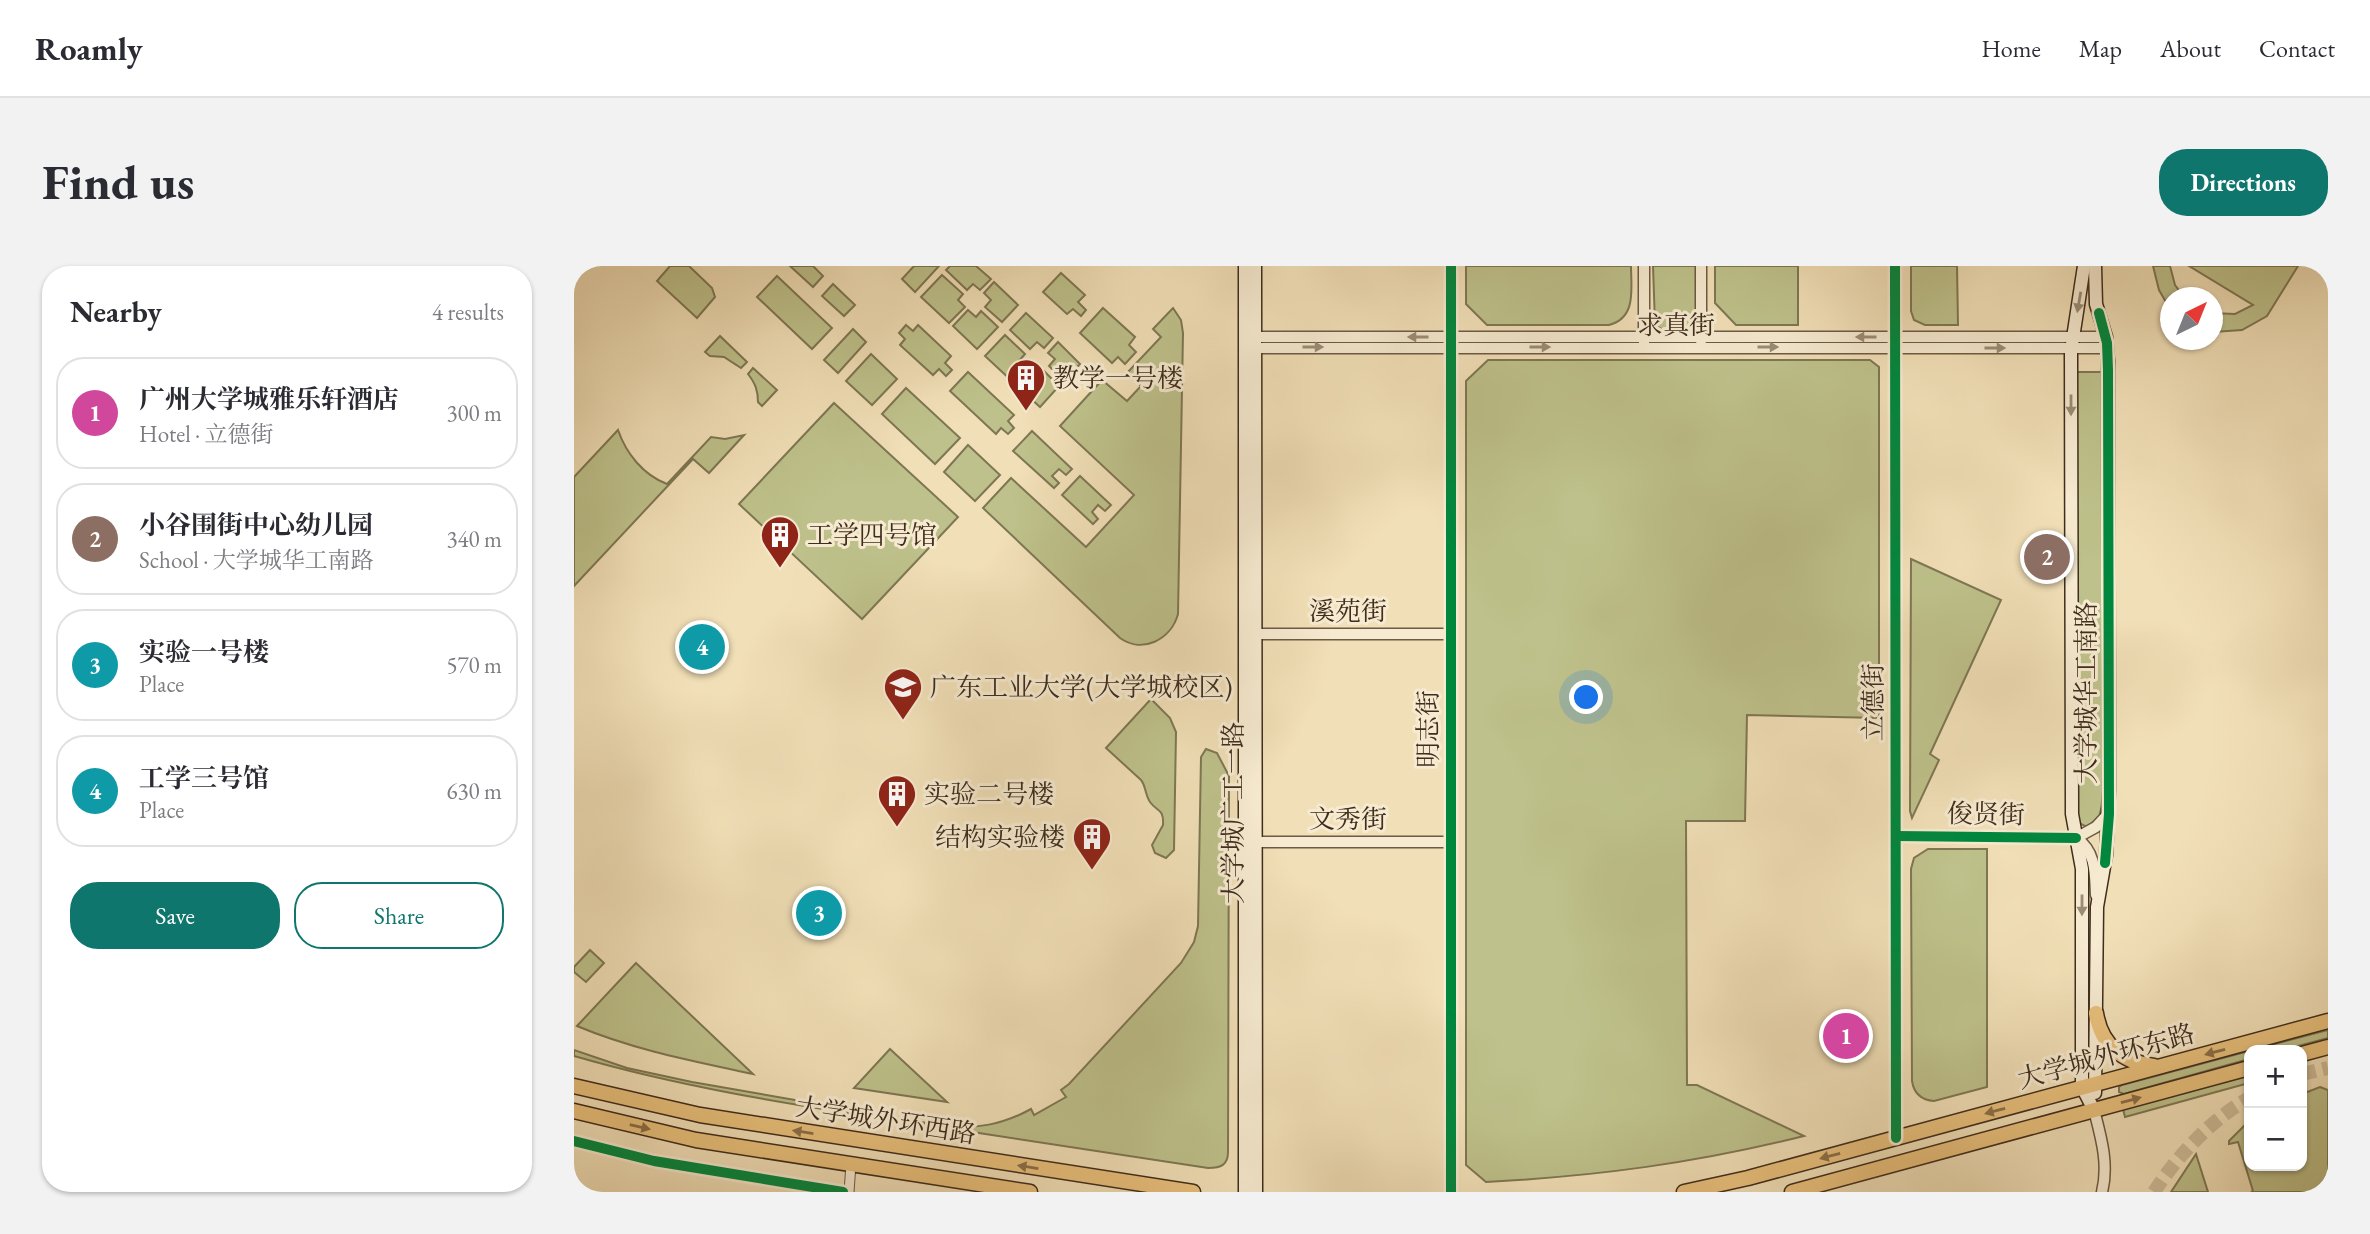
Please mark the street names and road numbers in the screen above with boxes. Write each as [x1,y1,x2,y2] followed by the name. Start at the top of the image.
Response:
[1637,308,1715,342] street label: 求真街
[1309,594,1387,628] street label: 溪苑街
[2069,602,2103,784] street label: 大学城华工南路
[1856,663,1890,741] street label: 立德街
[1411,690,1445,768] street label: 明志街
[1216,722,1250,904] street label: 大学城广工一路
[1947,796,2025,832] street label: 俊贤街
[1309,802,1387,836] street label: 文秀街
[2014,1016,2198,1096] street label: 大学城外环东路
[793,1089,979,1151] street label: 大学城外环西路

